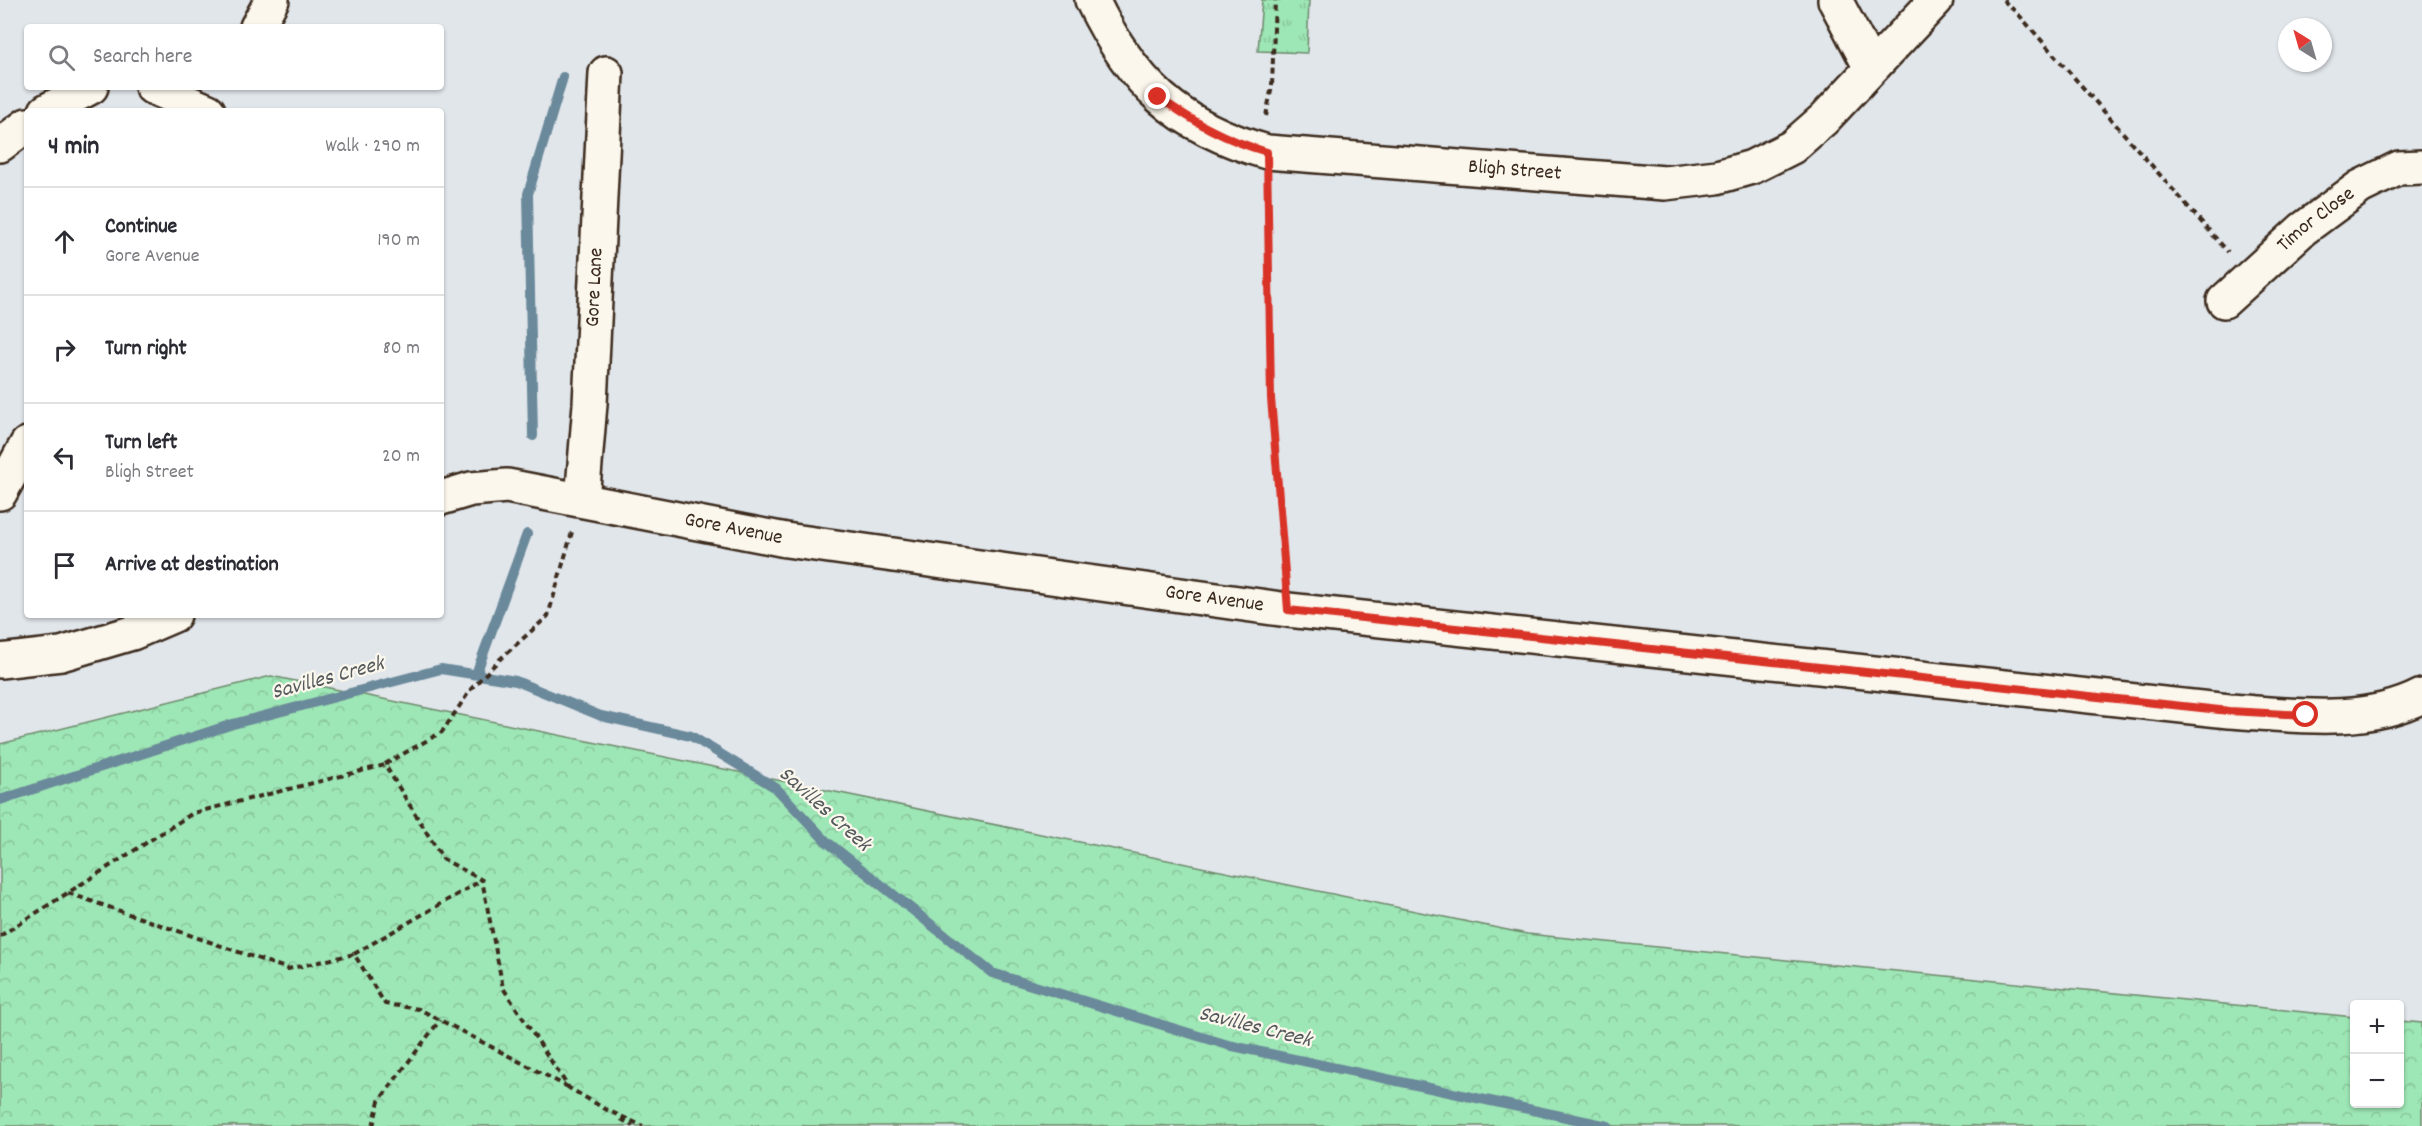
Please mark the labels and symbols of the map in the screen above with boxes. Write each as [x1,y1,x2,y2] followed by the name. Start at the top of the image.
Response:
[2278,18,2332,72] north arrow
[1144,83,1170,109] route end
[1467,153,1563,190] street label: Bligh Street
[2271,180,2362,260] street label: Timor Close
[579,247,613,328] street label: Gore Lane
[682,506,785,554] street label: Gore Avenue
[1163,578,1265,621] street label: Gore Avenue
[268,649,389,709] water label: Savilles Creek
[2292,701,2318,727] route start
[771,760,879,861] water label: Savilles Creek
[1195,999,1316,1057] water label: Savilles Creek

